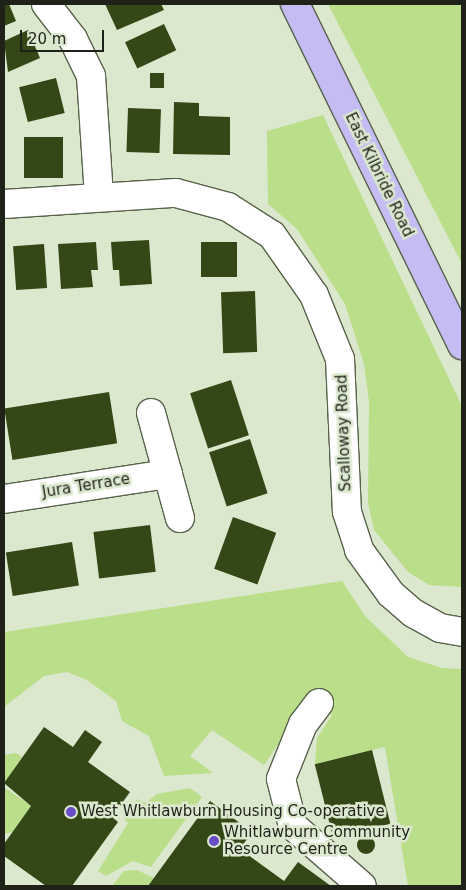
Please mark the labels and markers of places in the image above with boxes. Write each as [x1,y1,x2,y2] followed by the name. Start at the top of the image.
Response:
[81,803,385,821] place label: West Whitlawburn Housing Co-operative
[65,806,77,818] marker: West Whitlawburn Housing Co-operative
[224,823,410,858] place label: Whitlawburn Community Resource Centre
[208,835,220,847] marker: Whitlawburn Community Resource Centre

